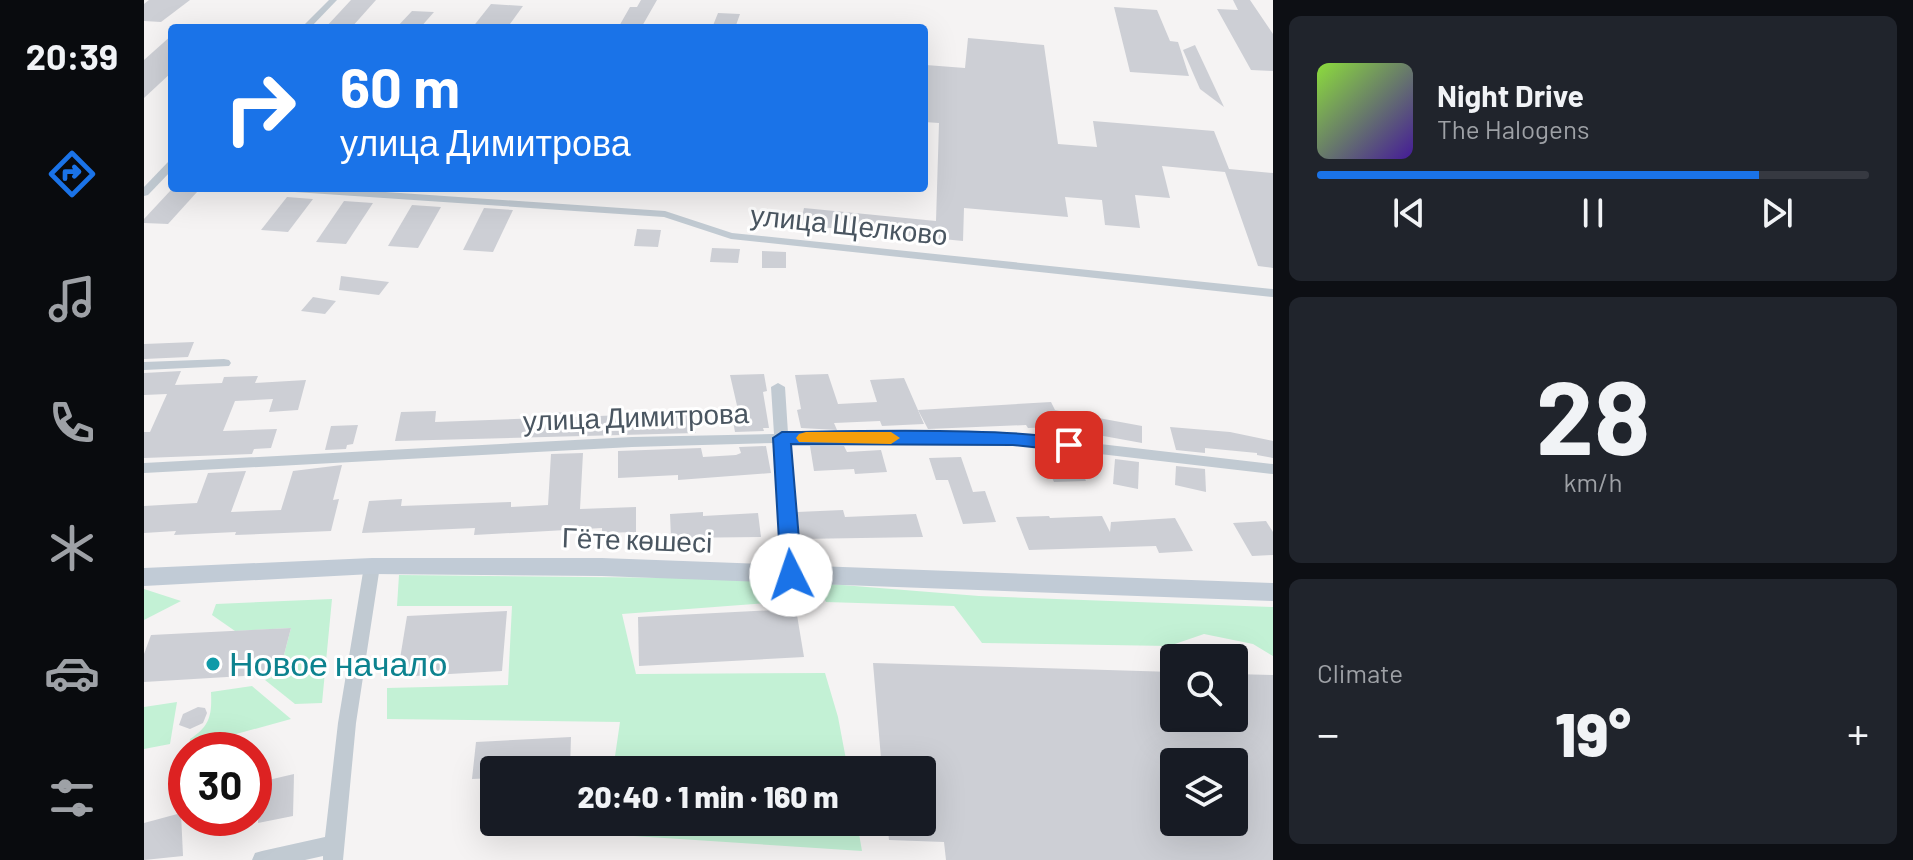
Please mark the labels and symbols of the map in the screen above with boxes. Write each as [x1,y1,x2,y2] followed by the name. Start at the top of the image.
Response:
[749,197,949,251] street label: улица Щелково
[522,395,750,437] street label: улица Димитрова
[1035,411,1103,479] pin
[561,519,713,559] street label: Гёте көшесі
[749,533,833,617] position arrow
[229,642,447,683] place label: Новое начало
[204,655,222,673] marker: Новое начало
[168,732,272,836] speed limit sign: 30

